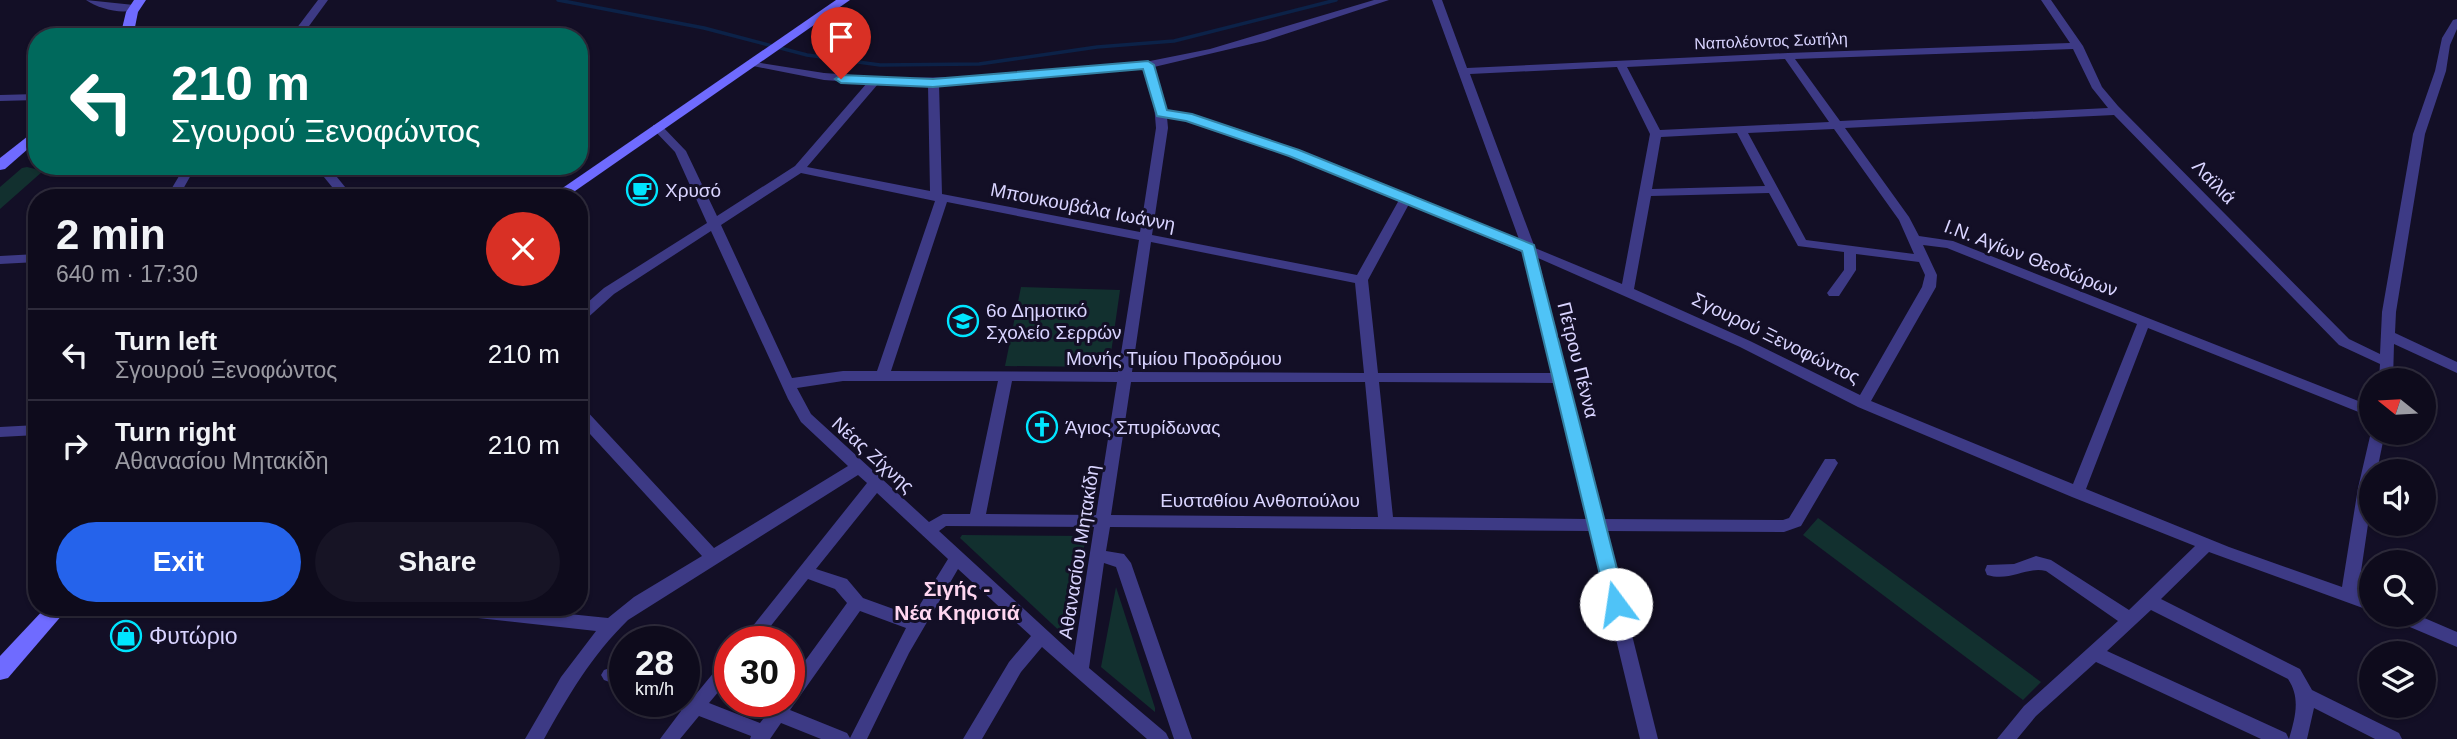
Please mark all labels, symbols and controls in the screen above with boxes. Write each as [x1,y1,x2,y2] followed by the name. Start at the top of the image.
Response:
[811,7,871,79] pin
[822,18,860,56] icon: arrive
[1694,30,1848,52] street label: Ναπολέοντος Σωτήλη
[56,56,147,147] icon: left
[171,56,310,110] text: 210 m
[171,113,480,149] text: Σγουρού Ξενοφώντος
[2188,156,2240,208] street label: Λαϊλιά
[625,173,659,207] cafe icon: Χρυσό
[989,179,1177,235] street label: Μπουκουβάλα Ιωάννη
[665,180,721,201] place label: Χρυσό
[56,211,166,258] text: 2 min
[486,212,560,286] button: close
[1941,215,2121,301] street label: Ι.Ν. Αγίων Θεοδώρων
[56,261,198,287] text: 640 m · 17:30
[1689,288,1863,388] street label: Σγουρού Ξενοφώντος
[986,300,1122,343] place label: 6ο Δημοτικό Σχολείο Σερρών
[1553,300,1603,420] street label: Πέτρου Πέννα
[946,304,980,338] school or university icon: 6ο Δημοτικό Σχολείο Σερρών
[115,326,217,356] text: Turn left
[56,336,94,374] icon: left
[488,339,560,369] text: 210 m
[1066,348,1282,369] street label: Μονής Τιμίου Προδρόμου
[115,357,337,383] text: Σγουρού Ξενοφώντος
[2359,368,2436,444] north arrow
[2359,368,2436,718] map controls
[1025,410,1059,444] church icon: Άγιος Σπυρίδωνας
[828,413,918,497] street label: Νέας Ζίχνης
[115,417,236,447] text: Turn right
[1065,417,1220,438] place label: Άγιος Σπυρίδωνας
[56,427,94,465] icon: right
[488,430,560,460] text: 210 m
[115,448,329,474] text: Αθανασίου Μητακίδη
[2359,459,2436,536] button: sound
[1055,463,1103,641] street label: Αθανασίου Μητακίδη
[1160,490,1360,511] street label: Ευσταθίου Ανθοπούλου
[56,522,301,602] button: Exit
[315,522,560,602] button: Share
[2359,550,2436,627] button: search
[1579,567,1653,641] position arrow
[894,577,1020,624] district label: Σιγής - Νέα Κηφισιά
[109,619,143,653] shop icon: Φυτώριο
[149,623,238,649] place label: Φυτώριο
[714,626,805,717] speed limit sign: 30
[2359,641,2436,718] button: layers
[635,643,674,682] text: 28
[635,679,674,699] text: km/h

